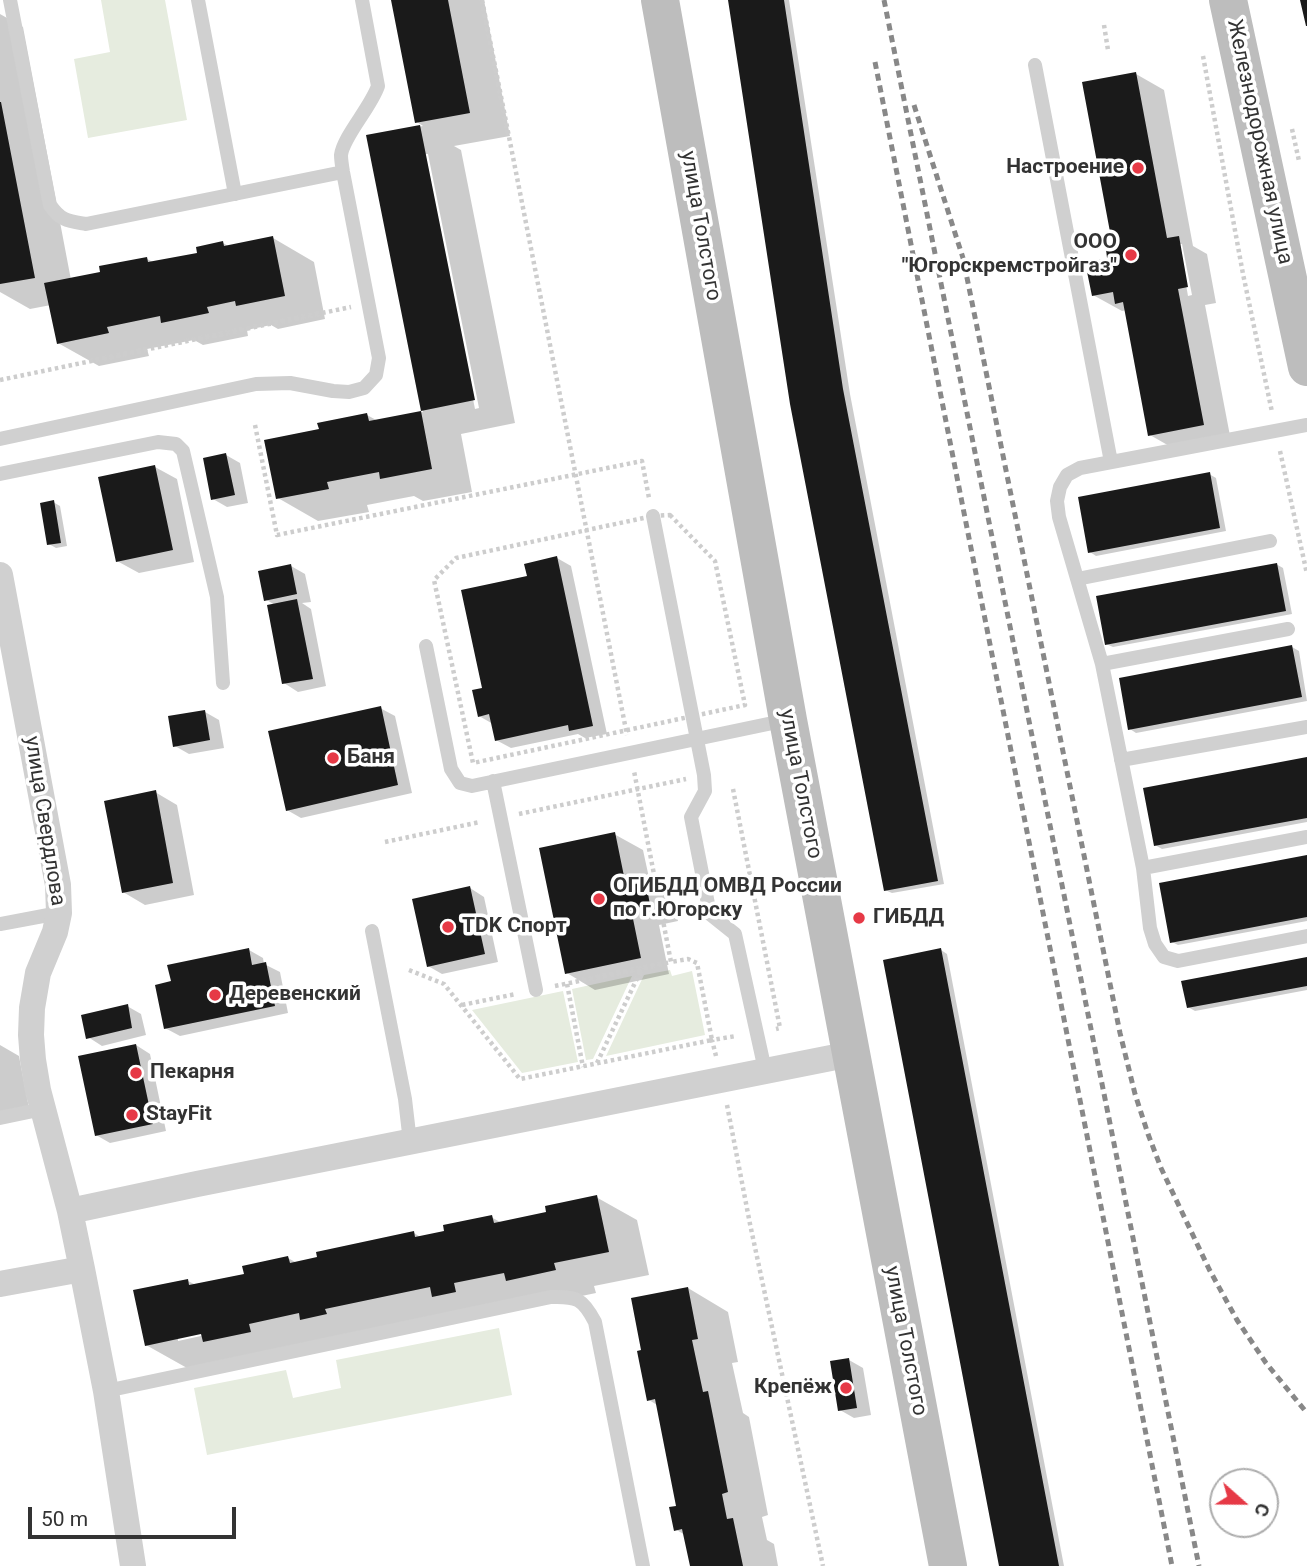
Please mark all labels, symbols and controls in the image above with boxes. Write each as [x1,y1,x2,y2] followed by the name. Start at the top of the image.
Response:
[1221,17,1297,267] street label: Железнодорожная улица
[674,149,726,303] street label: улица Толстого
[1006,155,1124,181] place label: Настроение
[1130,160,1146,176] marker: Настроение
[902,230,1117,280] place label: ООО "Югорскремстройгаз"
[1123,247,1139,263] marker: ООО "Югорскремстройгаз"
[773,707,827,861] street label: улица Толстого
[18,734,70,908] street label: улица Свердлова
[347,745,395,771] place label: Баня
[325,750,341,766] marker: Баня
[613,874,842,924] place label: ОГИБДД ОМВД России по г.Югорску
[591,891,607,907] marker: ОГИБДД ОМВД России по г.Югорску
[873,905,944,931] place label: ГИБДД
[851,910,867,926] marker: ГИБДД
[462,914,567,940] place label: TDK Спорт
[440,919,456,935] marker: TDK Спорт
[229,982,361,1008] place label: Деревенский
[207,987,223,1003] marker: Деревенский
[150,1060,235,1086] place label: Пекарня
[128,1065,144,1081] marker: Пекарня
[146,1102,212,1128] place label: StayFit
[124,1107,140,1123] marker: StayFit
[878,1264,932,1418] street label: улица Толстого
[754,1375,832,1401] place label: Крепёж
[838,1380,854,1396] marker: Крепёж
[1209,1468,1279,1538] north arrow
[32,1492,240,1536] scale bar
[1249,1500,1275,1520] text: С
[41,1507,88,1531] text: 50 m

